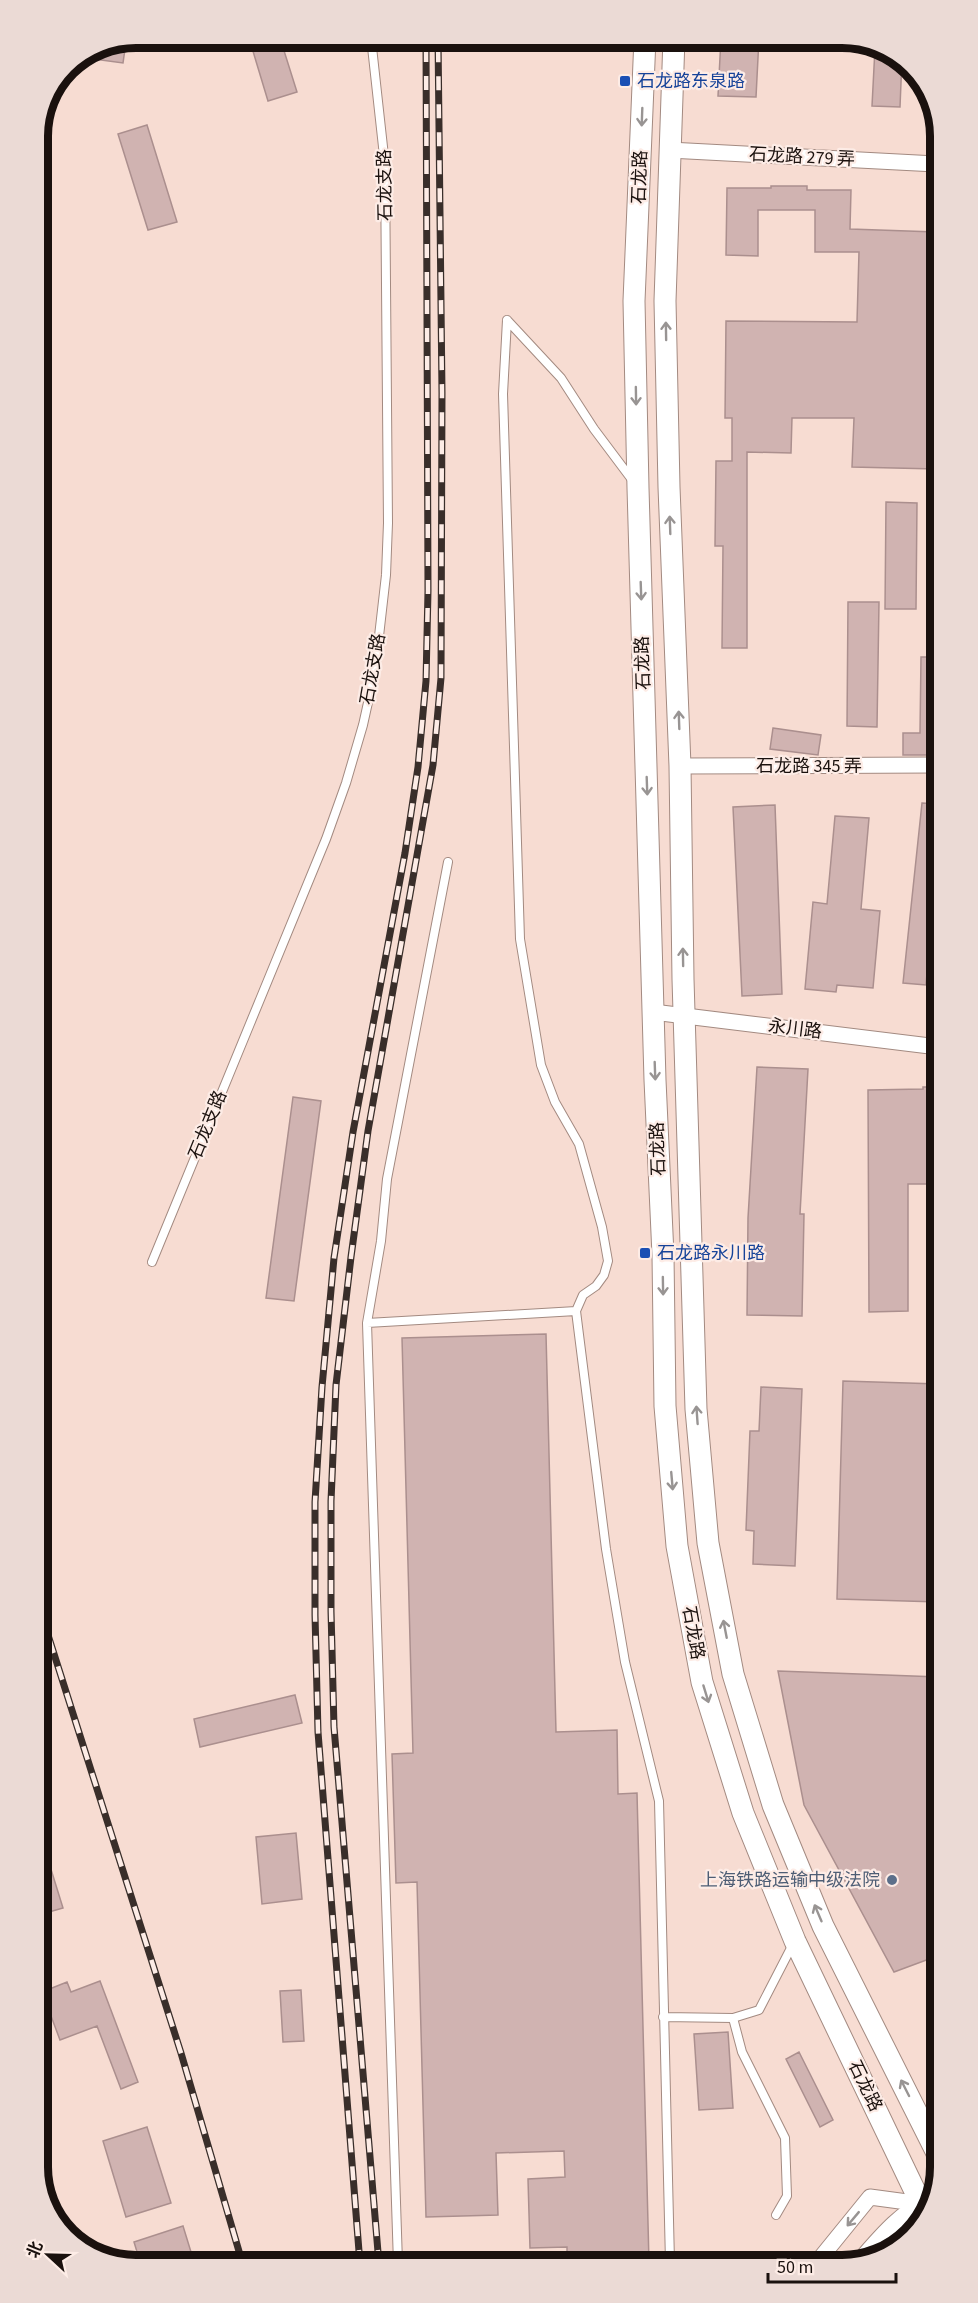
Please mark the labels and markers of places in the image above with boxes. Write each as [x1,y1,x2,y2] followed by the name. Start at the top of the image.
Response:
[637,69,745,94] place label: 石龙路东泉路
[618,74,632,88] marker: 石龙路东泉路
[657,1241,765,1266] place label: 石龙路永川路
[638,1246,652,1260] marker: 石龙路永川路
[700,1868,880,1893] place label: 上海铁路运输中级法院
[885,1873,899,1887] marker: 上海铁路运输中级法院

